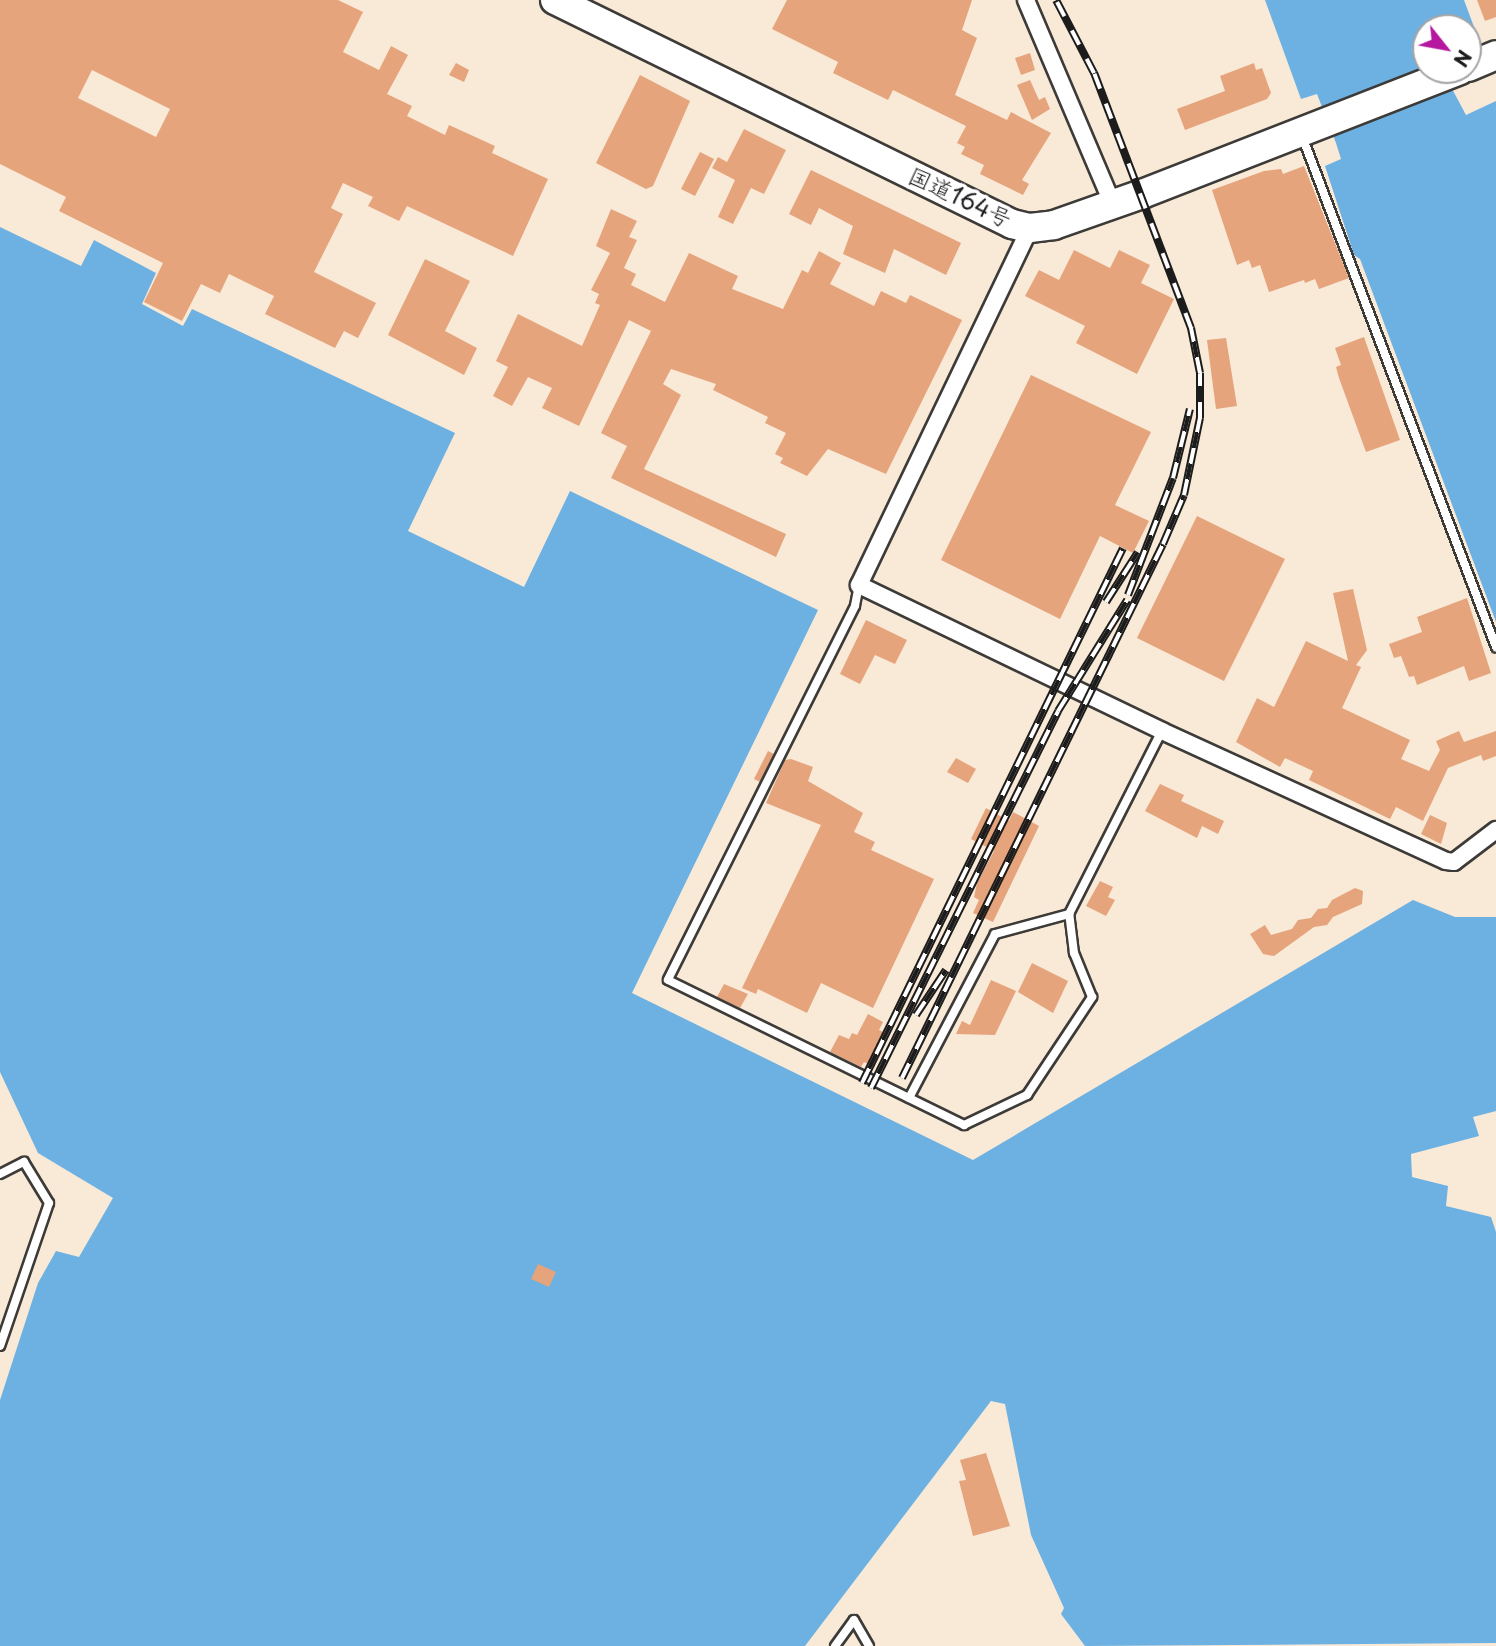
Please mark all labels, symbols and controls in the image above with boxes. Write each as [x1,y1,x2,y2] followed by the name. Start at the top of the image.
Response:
[1412,14,1482,84] north arrow
[1447,45,1479,72] text: N
[904,161,1016,233] street label: 国道164号

